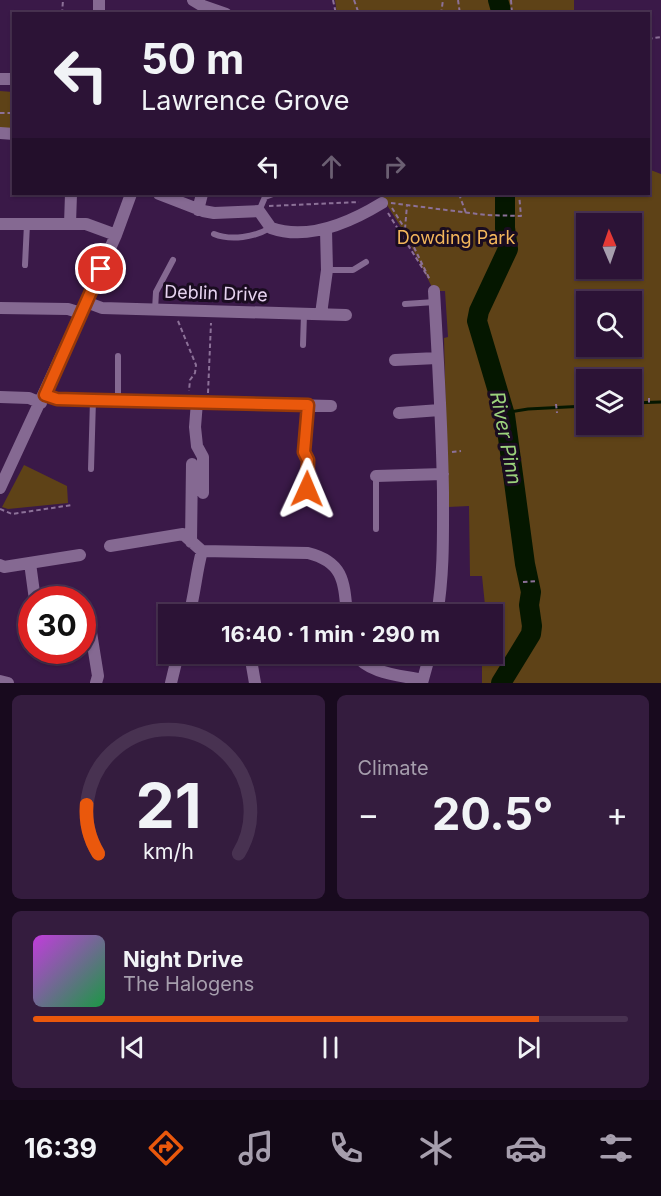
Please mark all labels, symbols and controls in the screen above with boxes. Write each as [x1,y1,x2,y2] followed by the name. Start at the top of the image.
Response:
[141,33,244,84] text: 50 m
[42,36,120,114] icon: left
[141,84,350,117] text: Lawrence Grove
[252,150,285,183] icon: left
[315,150,348,183] icon: ahead
[378,150,411,183] icon: right
[576,213,642,279] north arrow
[576,213,642,435] map controls
[397,227,515,248] park label: Dowding Park
[75,243,126,294] pin
[84,252,117,285] icon: arrive
[164,281,268,305] street label: Deblin Drive
[576,291,642,357] button: search
[576,369,642,435] button: layers
[485,389,527,487] water label: River Pinn
[275,457,339,521] position arrow
[18,586,96,664] speed limit sign: 30
[221,621,440,647] text: 16:40 · 1 min · 290 m
[358,756,429,780] text: Climate
[135,768,201,843] text: 21
[432,786,553,841] text: 20.5°
[358,794,379,834] text: −
[606,794,628,834] text: +
[143,838,194,864] text: km/h
[123,946,243,972] text: Night Drive
[123,972,254,996] text: The Halogens
[116,1031,149,1064] icon: previous
[314,1031,347,1064] icon: pause
[512,1031,545,1064] icon: next
[145,1127,187,1169] icon: directions
[235,1127,277,1169] icon: music
[325,1127,367,1169] icon: phone
[415,1127,457,1169] icon: climate
[505,1127,547,1169] icon: car
[595,1127,637,1169] icon: filters
[24,1132,97,1165] text: 16:39

